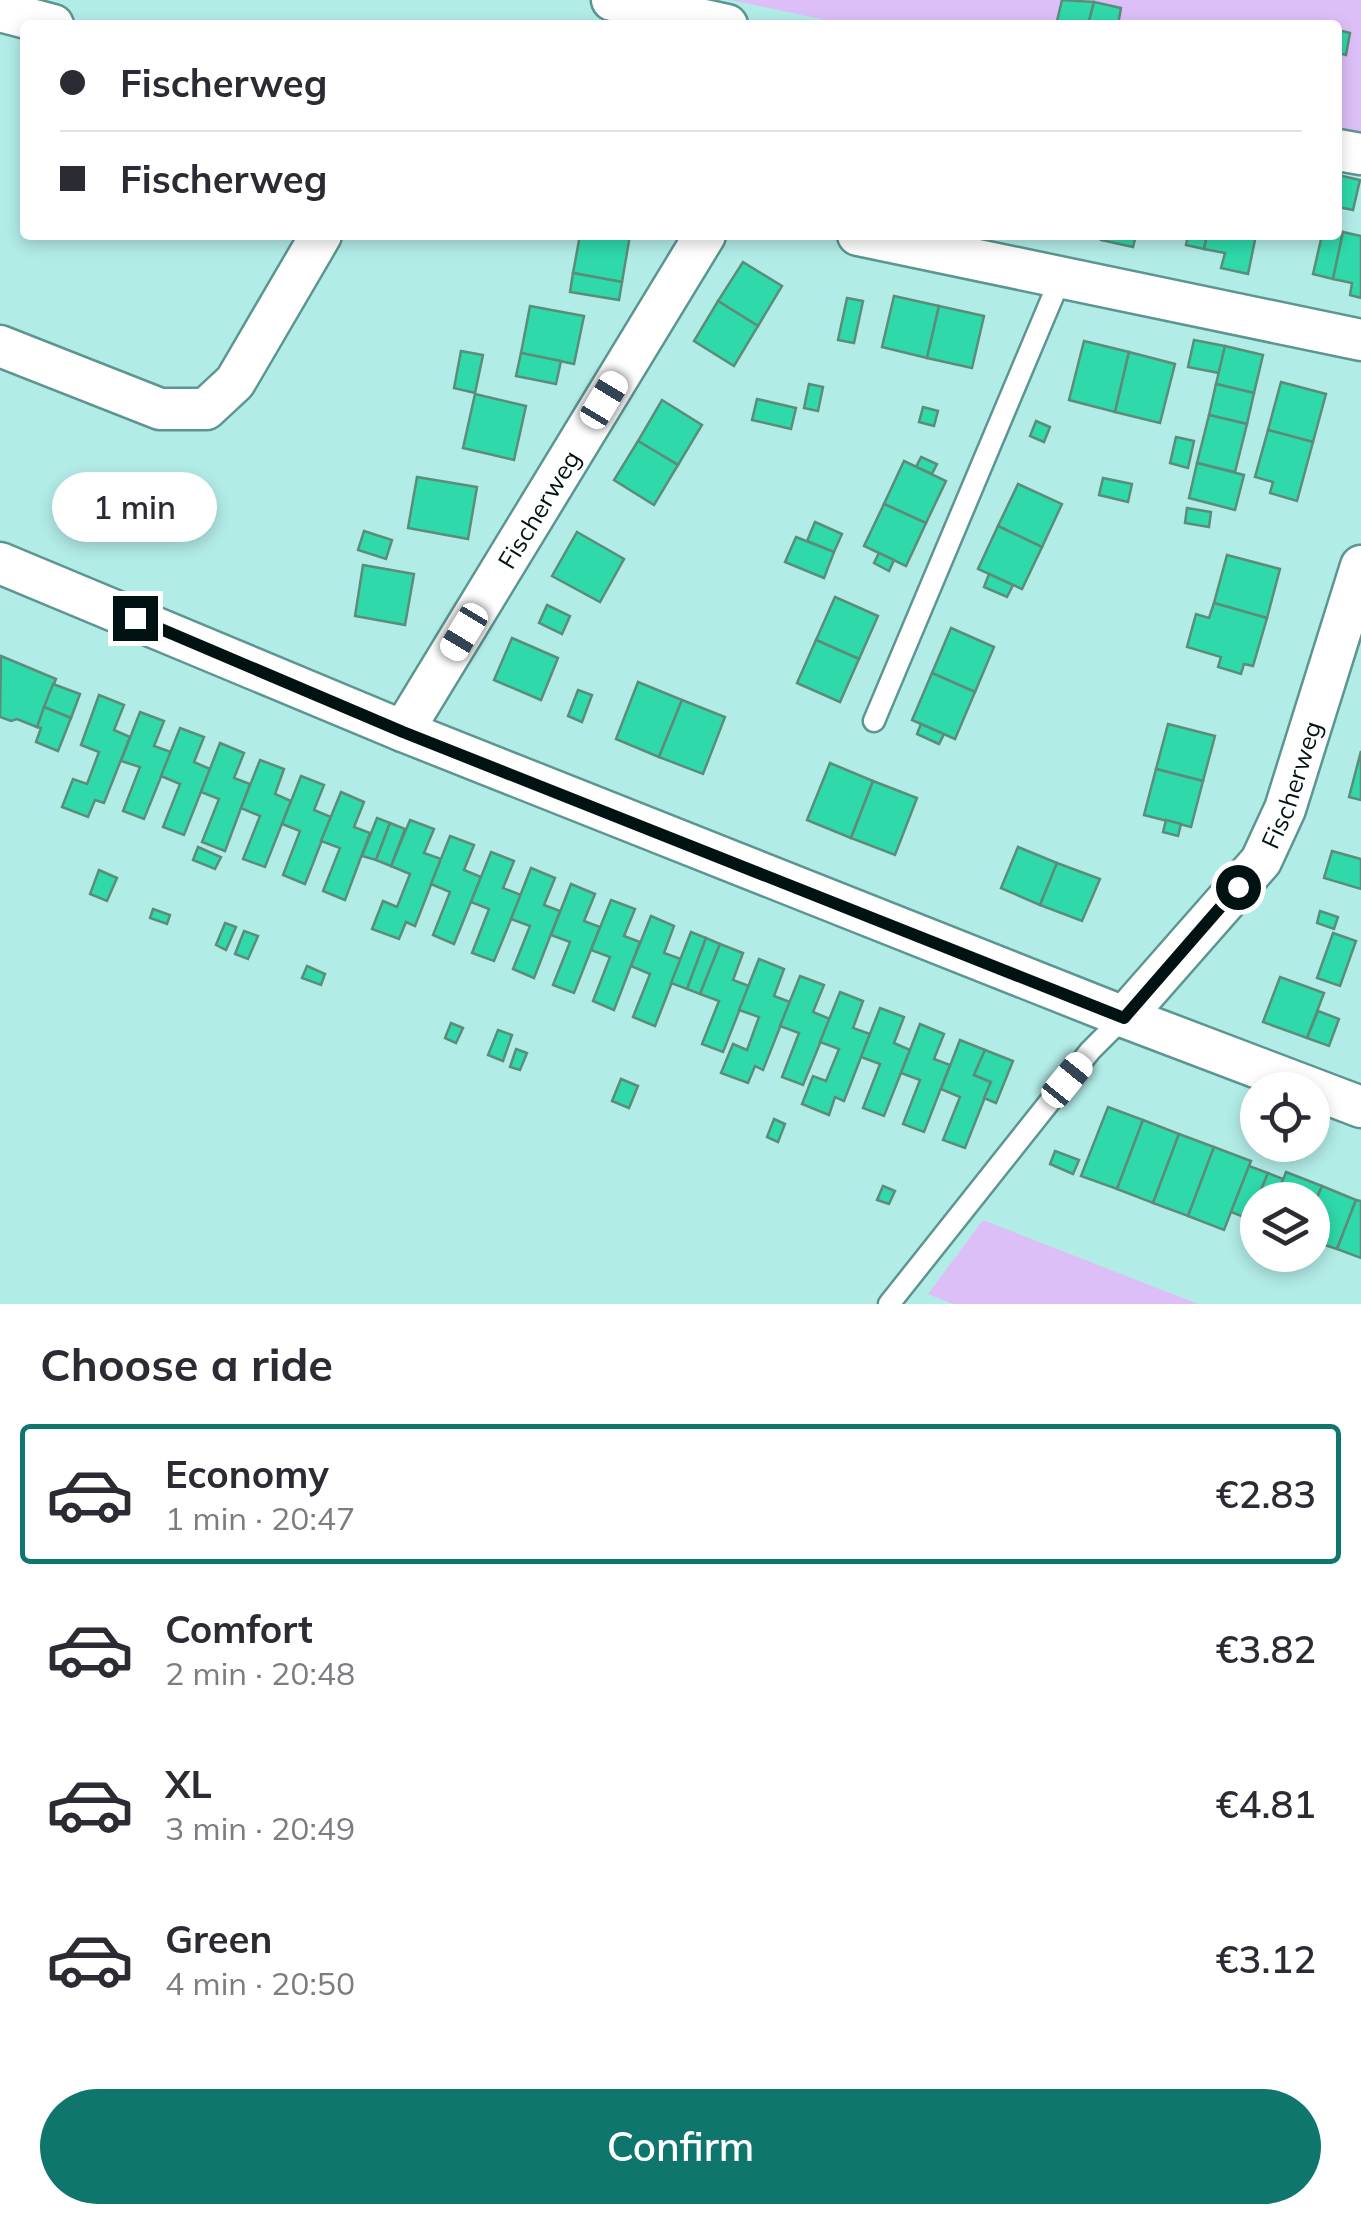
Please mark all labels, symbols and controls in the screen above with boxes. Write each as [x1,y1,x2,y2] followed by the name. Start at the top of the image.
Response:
[120,59,327,107] text: Fischerweg
[120,155,327,203] text: Fischerweg
[576,367,632,433] car
[490,444,586,574] street label: Fischerweg
[52,473,218,543] callout: 1 min
[93,487,176,527] text: 1 min
[113,596,158,641] route end
[436,599,492,665] car
[1254,717,1327,853] street label: Fischerweg
[1216,865,1261,910] route start
[1036,1047,1098,1113] car
[1240,1072,1330,1272] map controls
[1240,1072,1330,1162] button: locate
[1240,1182,1330,1272] button: layers
[40,1336,333,1392] text: Choose a ride
[45,1449,135,1539] icon: car
[165,1450,329,1498] text: Economy
[1216,1470,1316,1518] text: €2.83
[165,1498,355,1538] text: 1 min · 20:47
[45,1604,135,1694] icon: car
[165,1605,313,1653] text: Comfort
[1216,1625,1316,1673] text: €3.82
[165,1653,355,1693] text: 2 min · 20:48
[45,1759,135,1849] icon: car
[165,1760,212,1808] text: XL
[1216,1780,1316,1828] text: €4.81
[165,1808,355,1848] text: 3 min · 20:49
[45,1914,135,2004] icon: car
[165,1915,272,1963] text: Green
[1216,1935,1316,1983] text: €3.12
[165,1963,355,2003] text: 4 min · 20:50
[40,2089,1321,2204] button: Confirm

